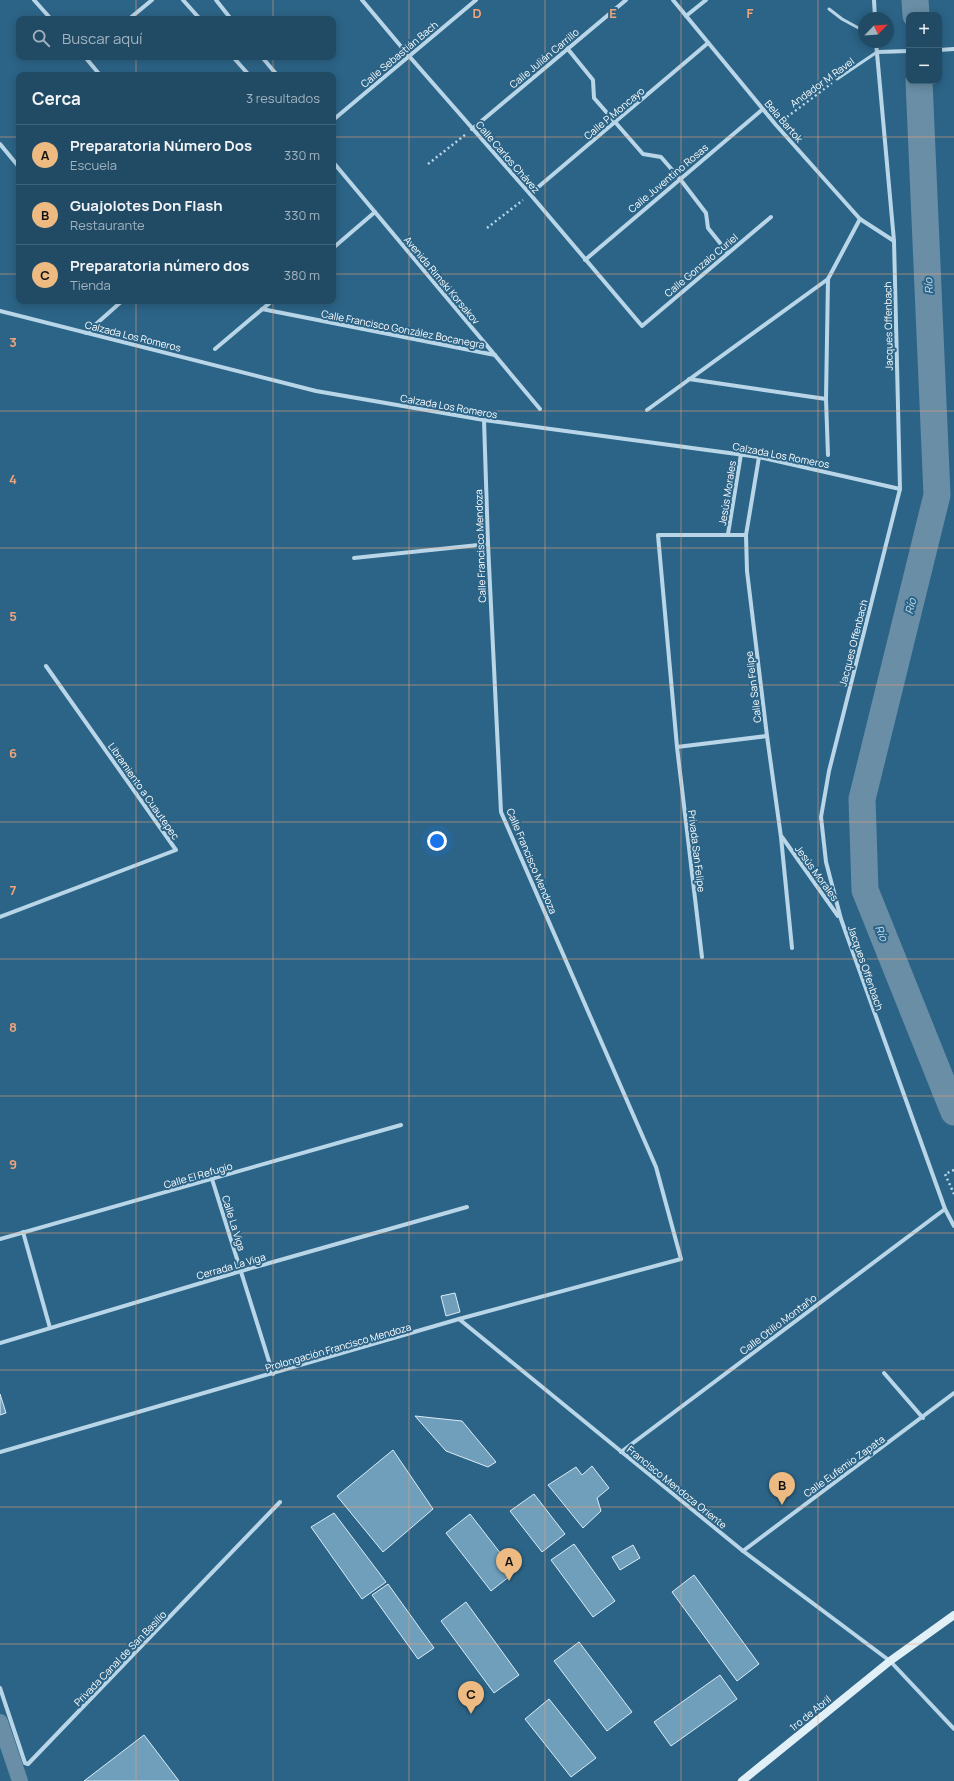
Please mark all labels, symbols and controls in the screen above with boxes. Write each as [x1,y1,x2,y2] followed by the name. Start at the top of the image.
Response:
[472,4,482,22] text: D
[609,4,617,22] text: E
[747,4,754,22] text: F
[858,12,894,48] north arrow
[906,12,942,84] map controls
[906,12,942,48] button: +
[16,16,336,60] search box
[357,17,441,91] street label: Calle Sebastián Bach
[506,25,582,91] street label: Calle Julián Carrillo
[30,27,52,49] icon: search
[62,28,143,49] text: Buscar aquí
[906,48,942,84] button: −
[787,54,857,110] street label: Andador M Ravel
[581,83,647,143] street label: Calle P Moncayo
[32,87,81,110] text: Cerca
[246,89,320,107] text: 3 resultados
[762,97,807,146] street label: Bela Bartok
[473,118,543,196] street label: Calle Carlos Chávez
[70,135,252,156] text: Preparatoria Número Dos
[625,140,711,216] street label: Calle Juventino Rosas
[41,146,49,164] text: A
[284,146,320,164] text: 330 m
[70,156,117,174] text: Escuela
[70,195,223,216] text: Guajolotes Don Flash
[41,206,49,224] text: B
[284,206,320,224] text: 330 m
[70,216,145,234] text: Restaurante
[661,230,741,300] street label: Calle Gonzalo Curiel
[401,233,483,327] street label: Avenida Rimski Korsakov
[70,255,249,276] text: Preparatoria número dos
[40,266,50,284] text: C
[284,266,320,284] text: 380 m
[70,276,111,294] text: Tienda
[920,276,936,294] water label: Río
[880,281,896,371] street label: Jacques Offenbach
[320,306,486,352] street label: Calle Francisco González Bocanegra
[84,317,182,355] street label: Calzada Los Romeros
[9,333,17,351] text: 3
[399,391,499,421] street label: Calzada Los Romeros
[731,439,831,471] street label: Calzada Los Romeros
[715,459,739,527] street label: Jesús Morales
[9,470,17,488] text: 4
[471,489,489,603] street label: Calle Francisco Mendoza
[901,595,920,616] water label: Río
[835,598,871,688] street label: Jacques Offenbach
[9,607,17,625] text: 5
[742,650,764,724] street label: Calle San Felipe
[105,740,183,843] street label: Libramiento a Cuautepec
[9,744,17,762] text: 6
[503,806,561,916] street label: Calle Francisco Mendoza
[685,809,709,893] street label: Privada San Felipe
[427,831,447,851] your location
[792,842,842,904] street label: Jesús Morales
[10,881,17,899] text: 7
[872,923,893,945] water label: Río
[845,924,887,1012] street label: Jacques Offenbach
[9,1018,17,1036] text: 8
[9,1155,17,1173] text: 9
[162,1158,234,1192] street label: Calle El Refugio
[219,1193,249,1253] street label: Calle La Viga
[195,1249,267,1283] street label: Cerrada La Viga
[737,1290,819,1358] street label: Calle Otilio Montaño
[263,1319,413,1375] street label: Prolongación Francisco Mendoza
[800,1432,888,1500] street label: Calle Eufemio Zapata
[624,1442,730,1532] street label: Francisco Mendoza Oriente
[769,1472,795,1505] pin: B
[496,1548,522,1581] pin: A
[71,1607,169,1709] street label: Privada Canal de San Basilio
[458,1681,484,1714] pin: C
[786,1692,834,1734] street label: 1ro de Abril

